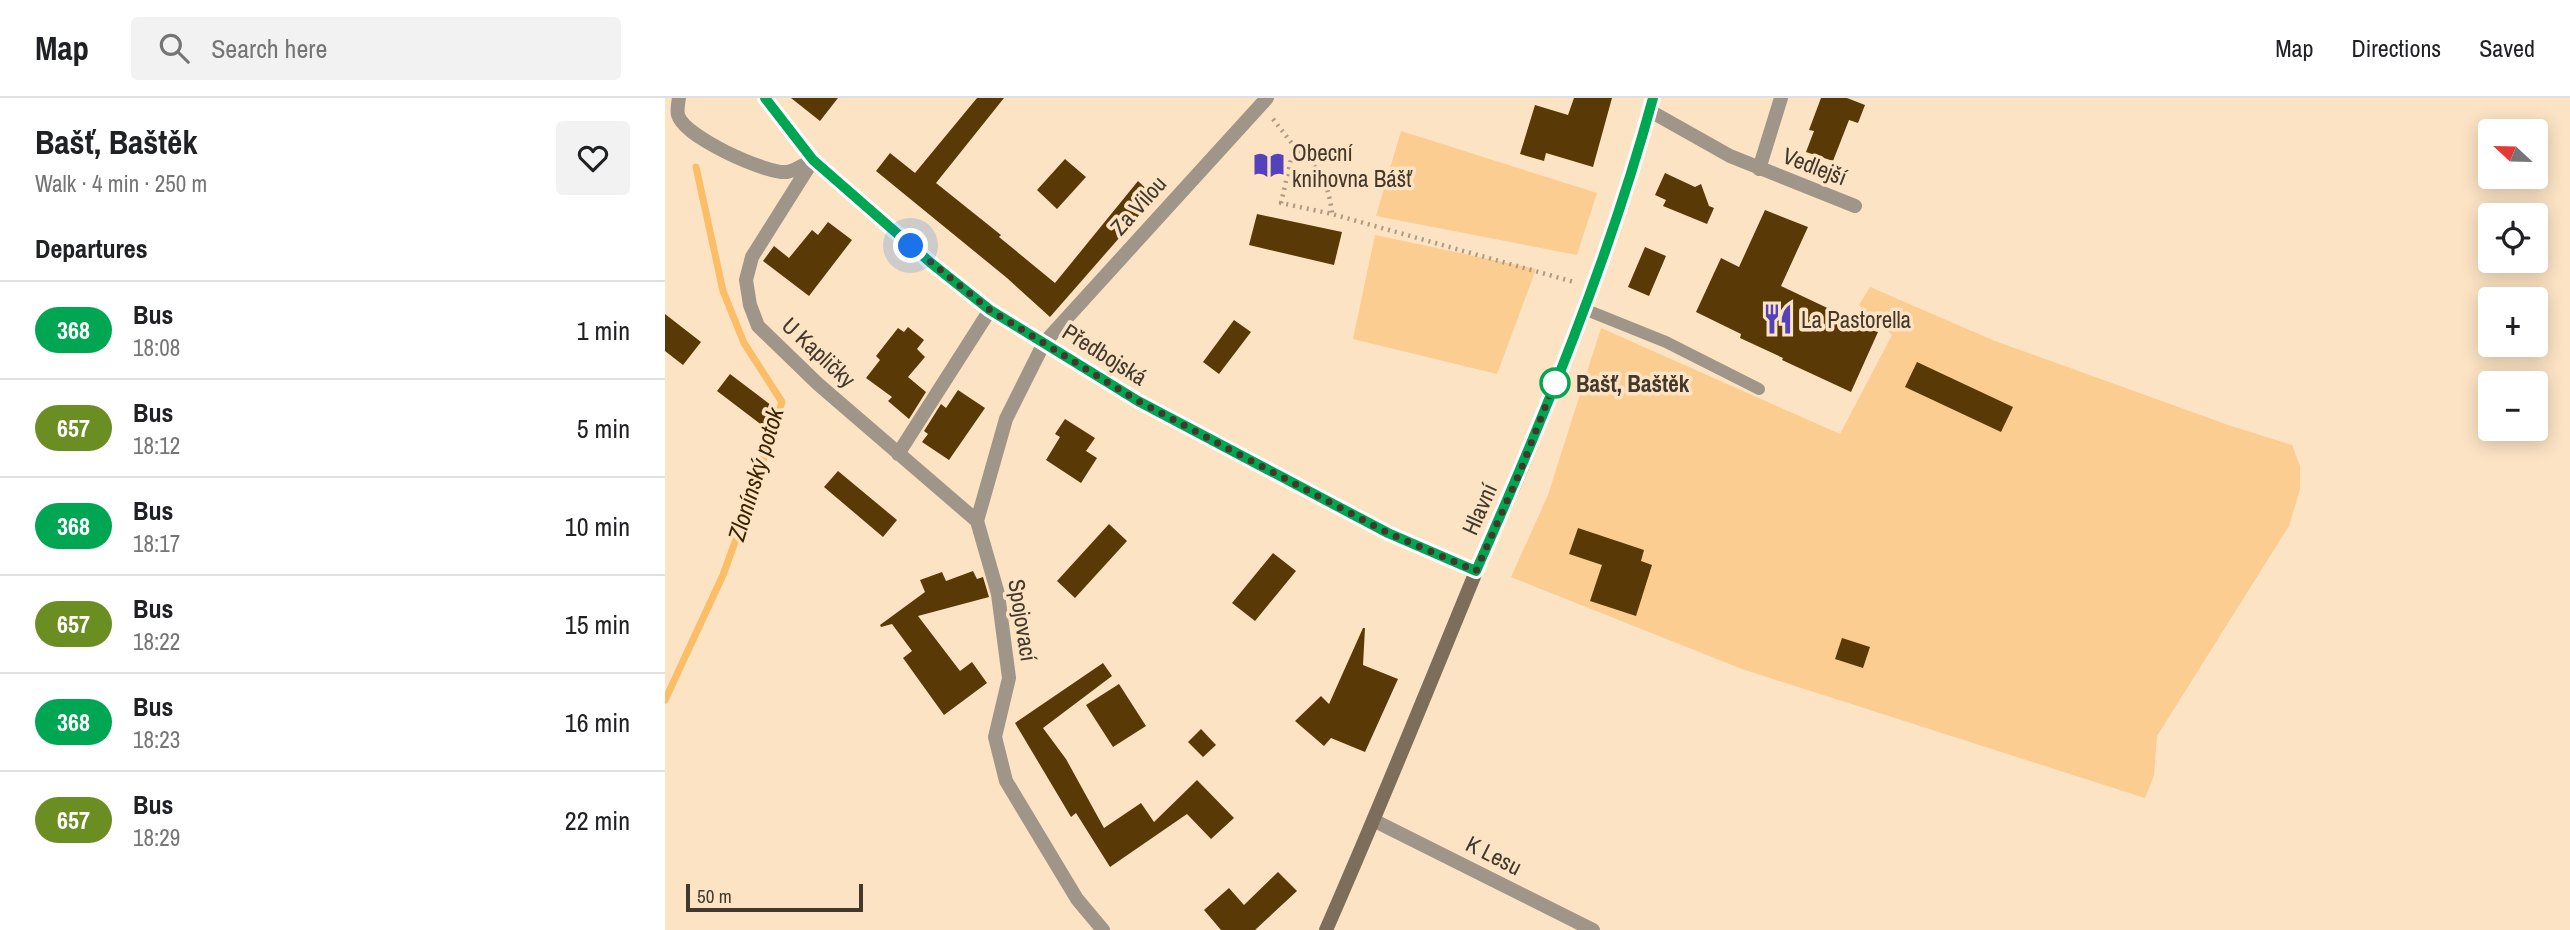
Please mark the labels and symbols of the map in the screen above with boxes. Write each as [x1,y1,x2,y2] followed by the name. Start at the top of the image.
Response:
[2478,119,2548,189] north arrow
[1292,137,1413,194] place label: Obecní knihovna Bášť
[1779,140,1852,193] street label: Vedlejší
[1252,148,1286,182] library icon: Obecní knihovna Bášť
[1103,169,1173,241] street label: Za Vilou
[893,228,928,263] your location
[1761,302,1795,336] restaurant icon: La Pastorella
[1801,304,1912,335] place label: La Pastorella
[775,310,863,394] street label: U Kapličky
[1057,316,1154,392] street label: Předbojská
[1540,368,1570,398] marker: Bašť, Baštěk
[1576,368,1690,399] place label: Bašť, Baštěk
[719,402,791,546] water label: Zlonínský potok
[1454,478,1504,540] street label: Hlavní
[1001,577,1045,664] street label: Spojovací
[1461,828,1527,882] street label: K Lesu
[686,881,863,913] scale bar

